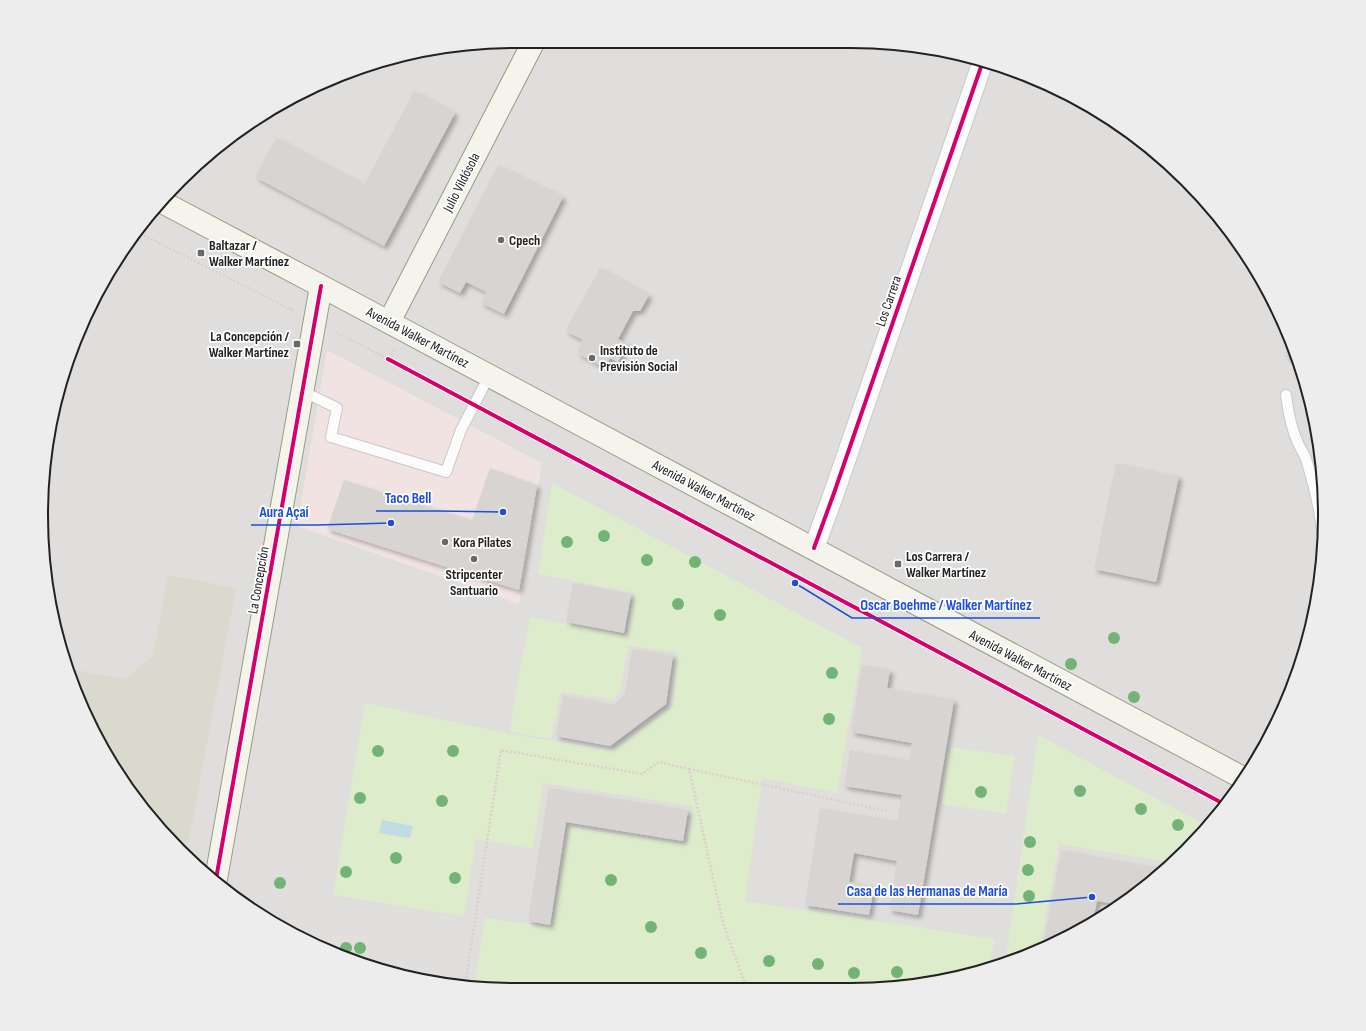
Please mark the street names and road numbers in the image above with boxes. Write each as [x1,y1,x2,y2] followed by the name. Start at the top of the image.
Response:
[439,150,484,216] street label: Julio Vildósola
[872,274,905,329] street label: Los Carrera
[363,303,472,372] street label: Avenida Walker Martínez
[649,456,758,525] street label: Avenida Walker Martínez
[244,545,273,615] street label: La Concepción
[966,626,1075,695] street label: Avenida Walker Martínez

